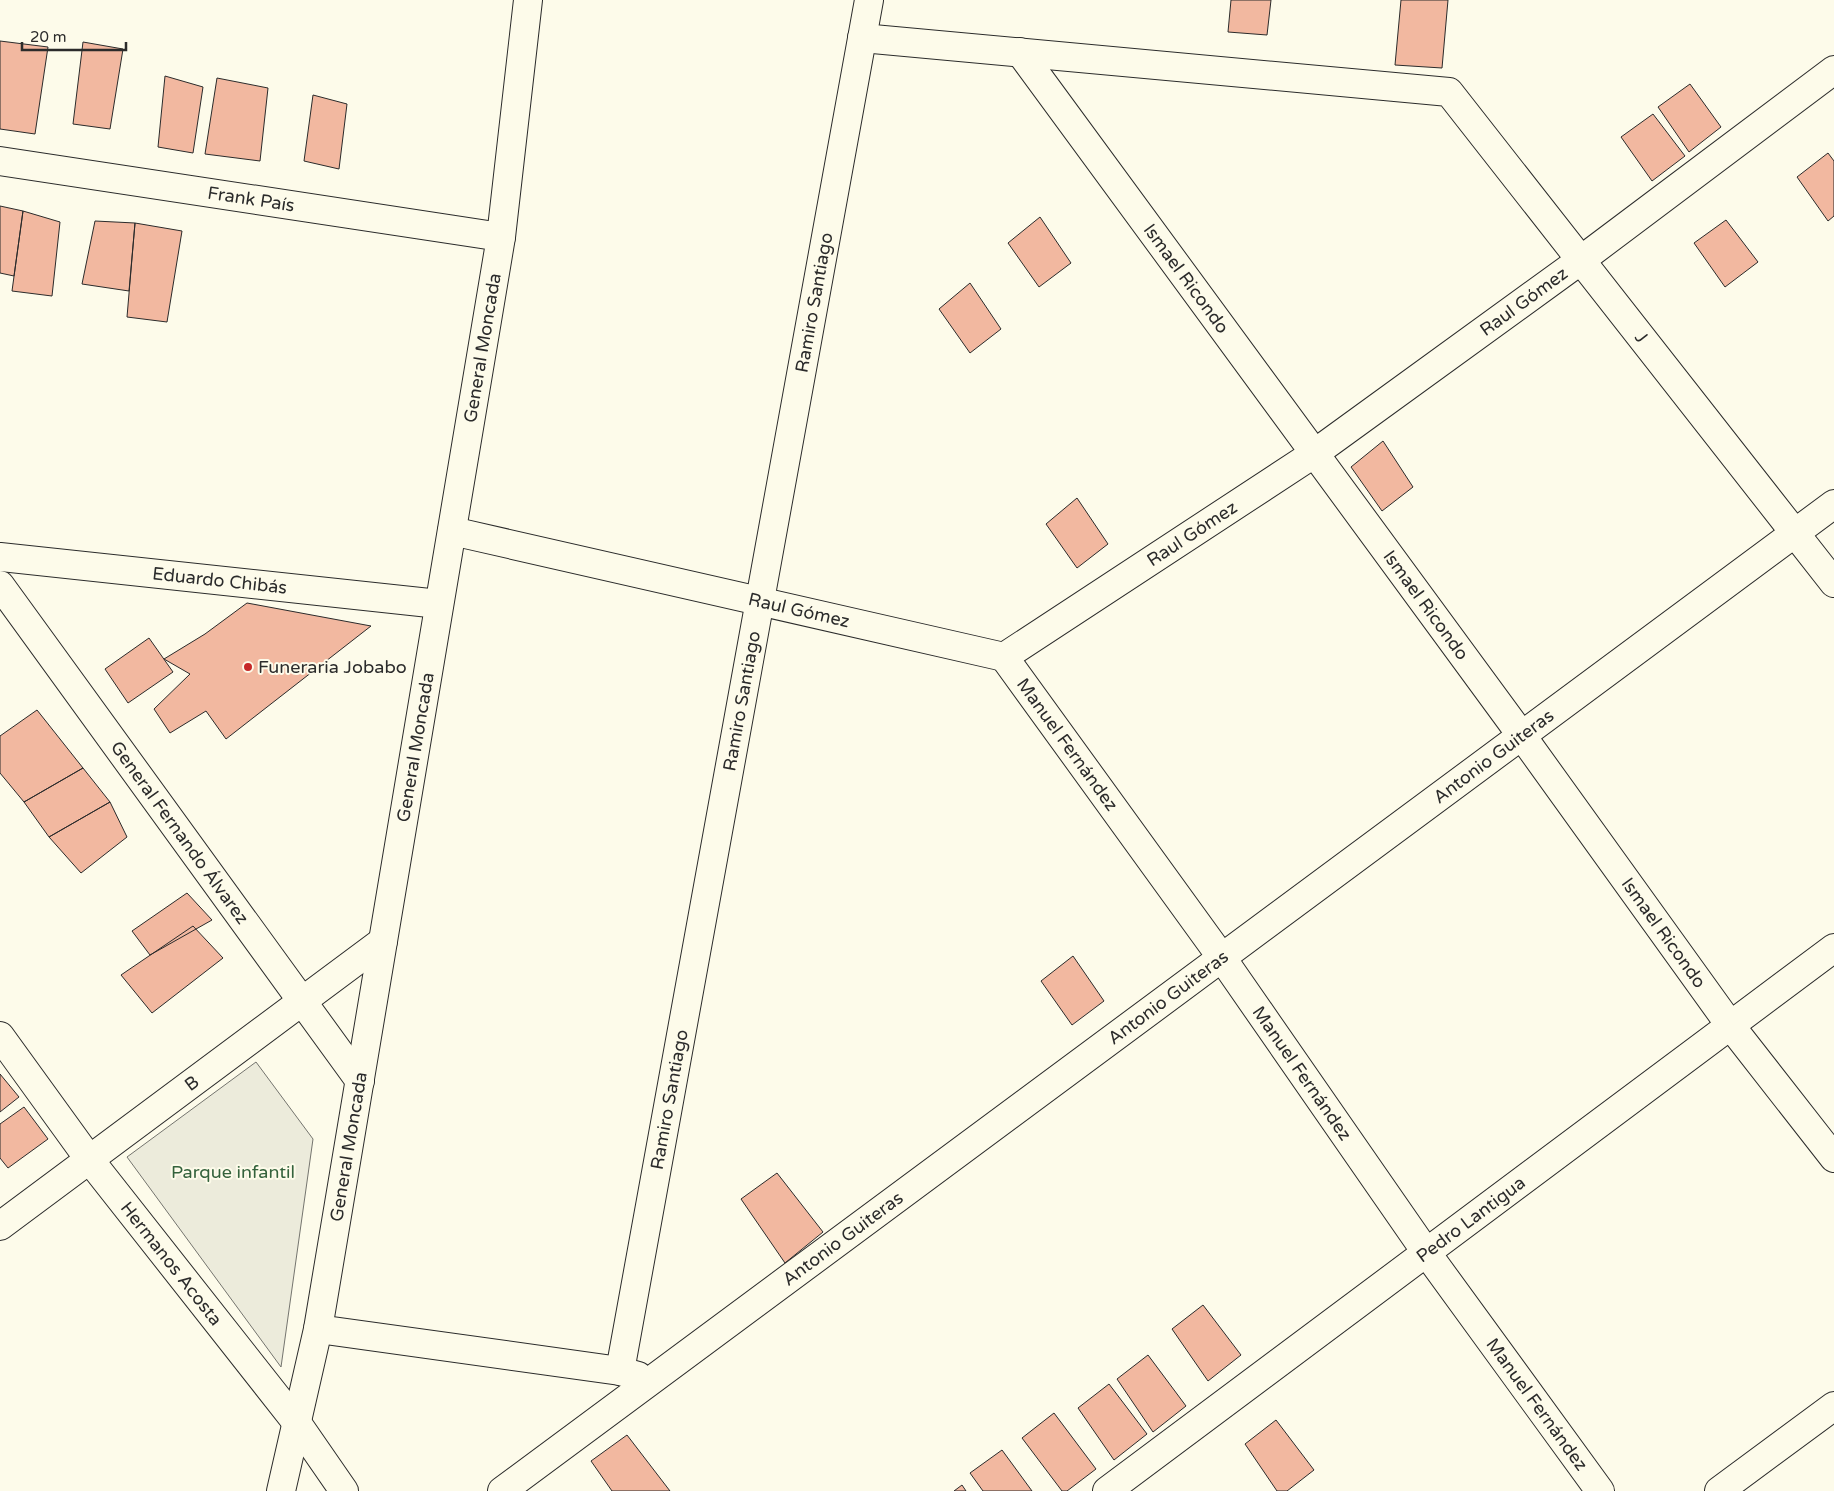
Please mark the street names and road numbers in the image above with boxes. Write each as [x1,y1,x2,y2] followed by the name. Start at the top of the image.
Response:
[206,182,296,217] street label: Frank País
[1139,219,1234,338] street label: Ismael Ricondo
[791,231,838,374] street label: Ramiro Santiago
[1475,262,1572,341] street label: Raul Gómez
[459,271,506,424] street label: General Moncada
[1630,327,1652,347] street label: J
[1143,496,1241,571] street label: Raul Gómez
[1378,546,1473,664] street label: Ismael Ricondo
[151,562,288,599] street label: Eduardo Chibás
[746,588,852,632] street label: Raul Gómez
[718,629,765,773] street label: Ramiro Santiago
[392,671,439,824] street label: General Moncada
[1012,674,1123,815] street label: Manuel Fernández
[1429,704,1558,808] street label: Antonio Guiteras
[106,737,254,928] street label: General Fernando Álvarez
[1617,873,1711,992] street label: Ismael Ricondo
[1103,946,1233,1049] street label: Antonio Guiteras
[1248,1002,1356,1145] street label: Manuel Fernández
[646,1028,693,1171] street label: Ramiro Santiago
[325,1070,372,1223] street label: General Moncada
[180,1071,203,1096] street label: B
[1412,1171,1530,1267] street label: Pedro Lantigua
[778,1187,907,1290] street label: Antonio Guiteras
[116,1197,227,1330] street label: Hermanos Acosta
[1481,1334,1593,1475] street label: Manuel Fernández

